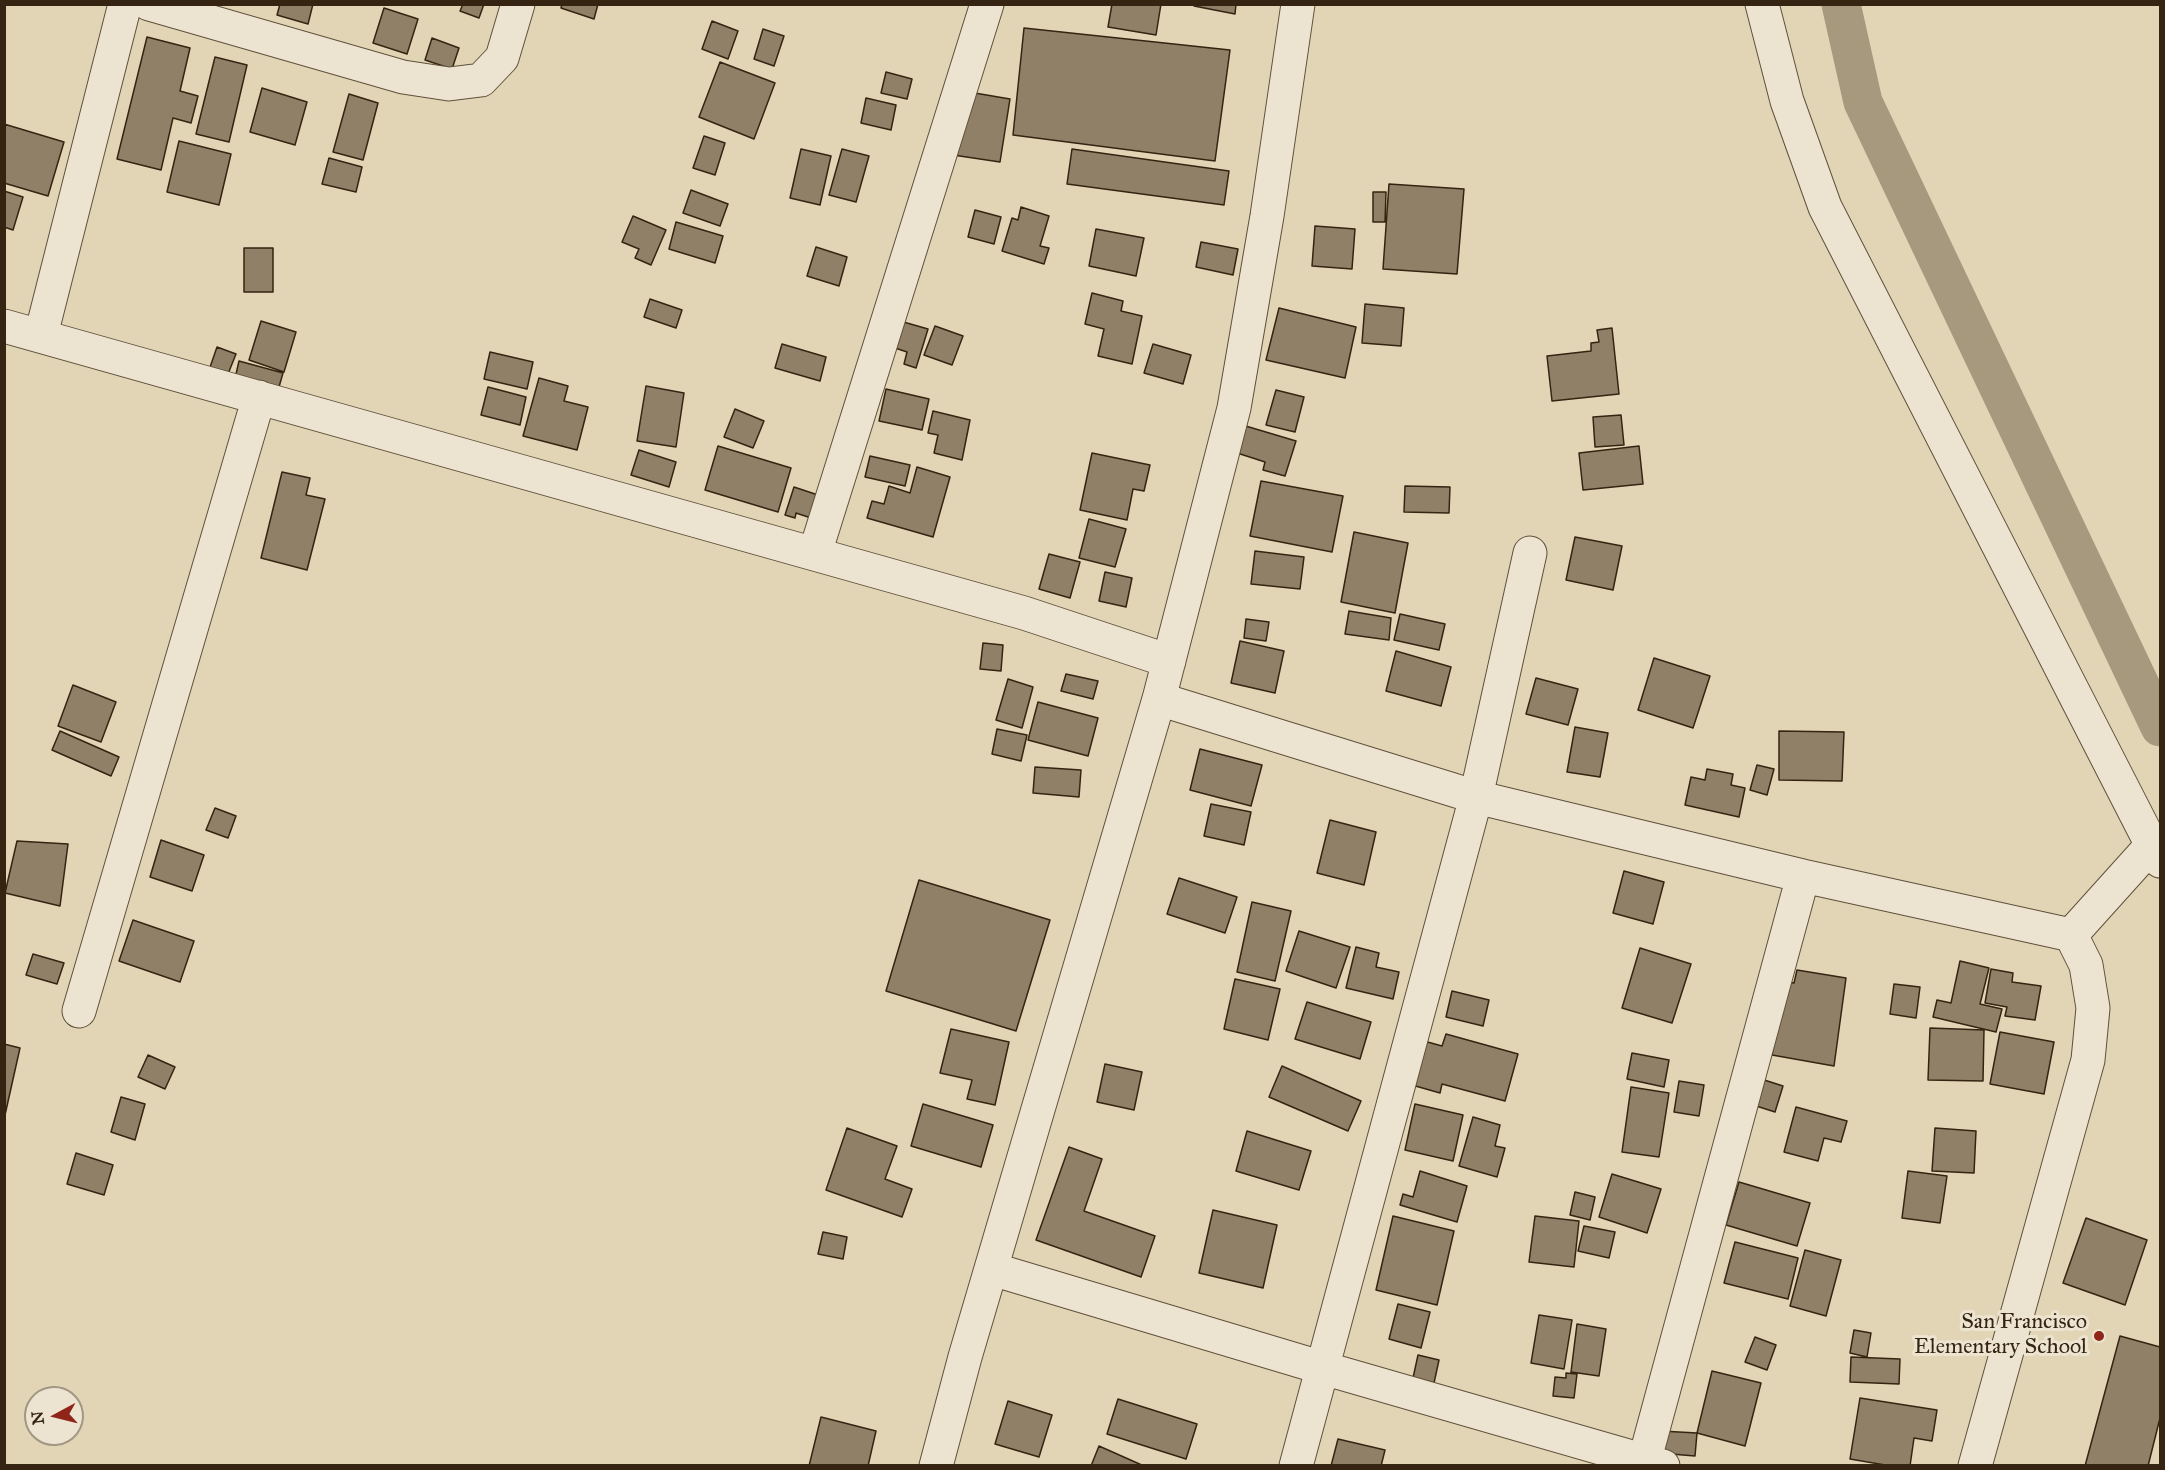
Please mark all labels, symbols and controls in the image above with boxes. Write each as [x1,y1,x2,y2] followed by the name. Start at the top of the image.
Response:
[1914,1310,2087,1362] place label: San Francisco Elementary School
[2092,1329,2106,1343] marker: San Francisco Elementary School
[24,1386,84,1446] north arrow
[27,1410,48,1426] text: N

